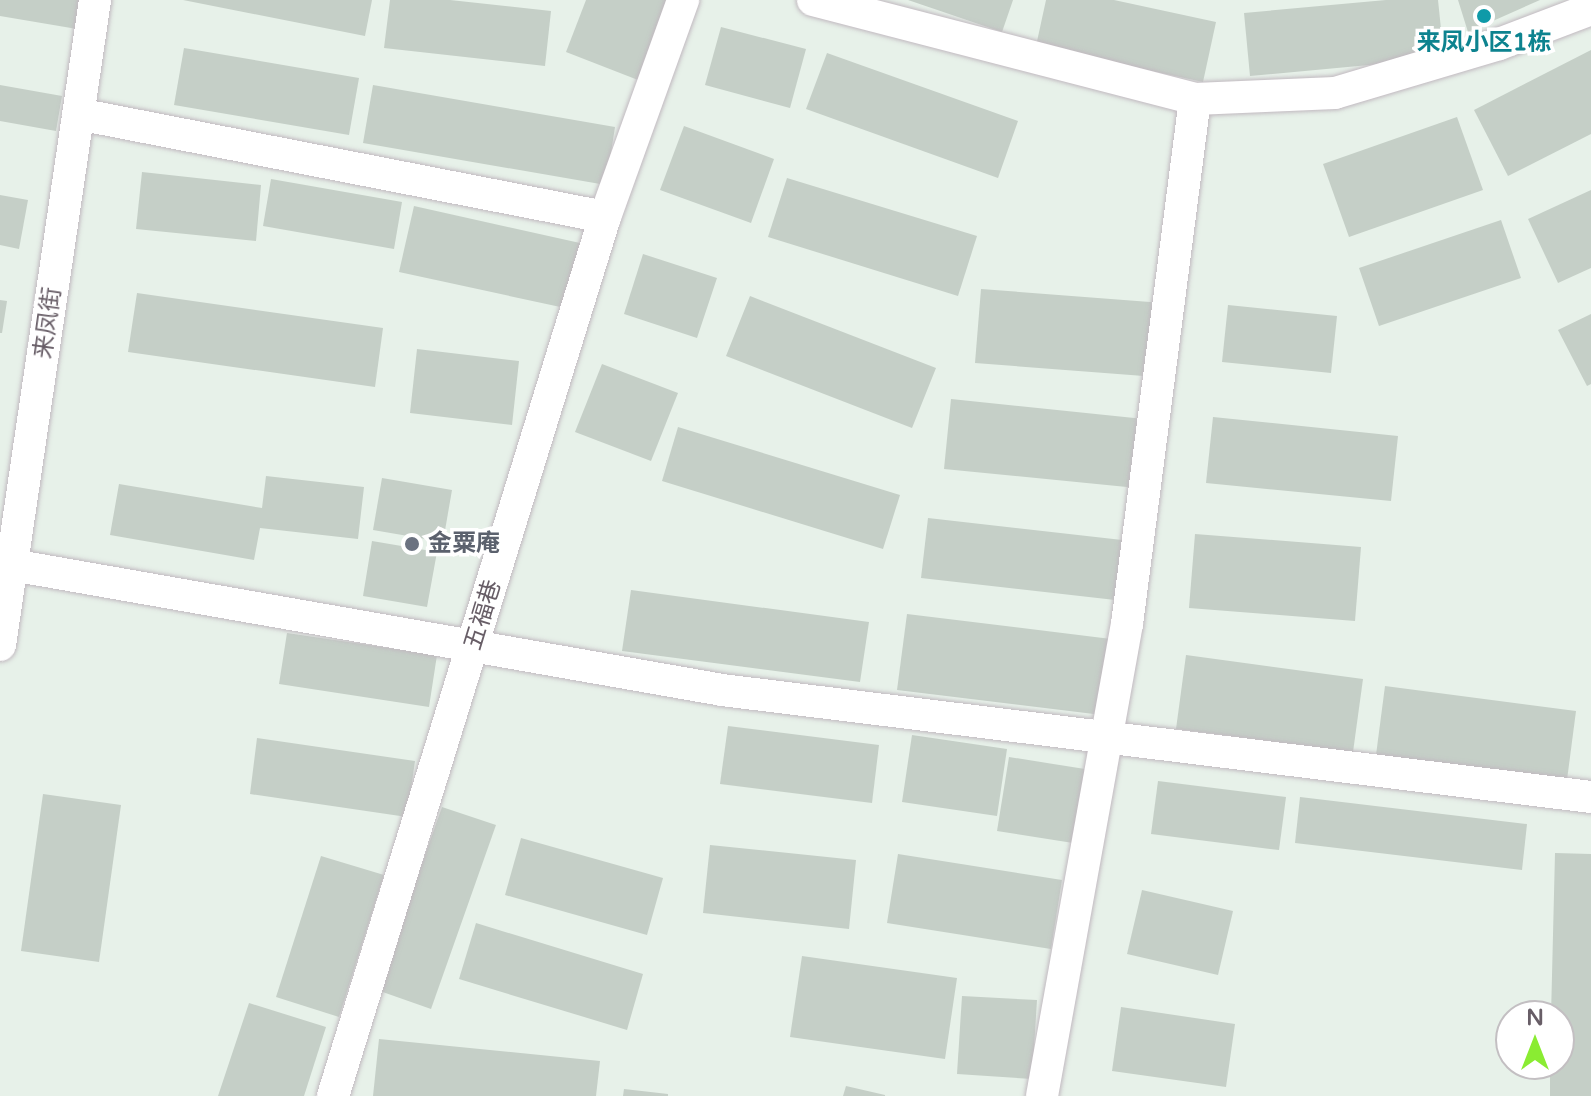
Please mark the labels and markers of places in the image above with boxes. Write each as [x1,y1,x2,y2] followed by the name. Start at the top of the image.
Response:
[1475,7,1493,25] marker: 来凤小区1栋
[1416,29,1552,57] place label: 来凤小区1栋
[428,530,500,558] place label: 金粟庵
[403,535,421,553] marker: 金粟庵

